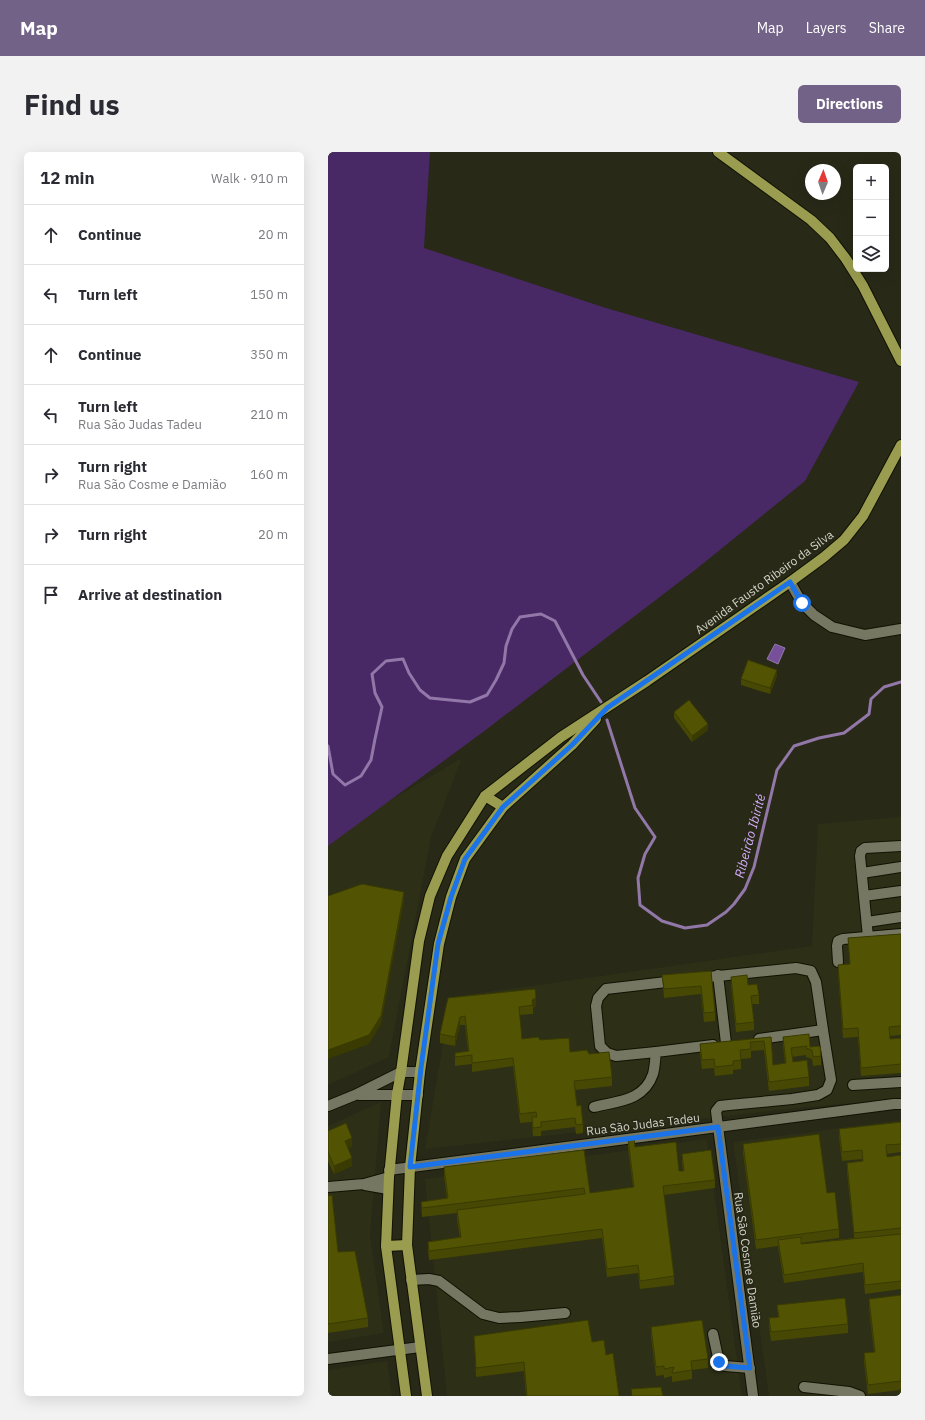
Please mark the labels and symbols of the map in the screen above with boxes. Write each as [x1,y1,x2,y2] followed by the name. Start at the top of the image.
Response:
[805,164,841,200] north arrow
[692,526,837,637] street label: Avenida Fausto Ribeiro da Silva
[793,594,811,612] route start
[731,792,769,880] water label: Ribeirão Ibirité
[585,1110,701,1138] street label: Rua São Judas Tadeu
[731,1191,765,1329] street label: Rua São Cosme e Damião
[710,1353,728,1371] route end

